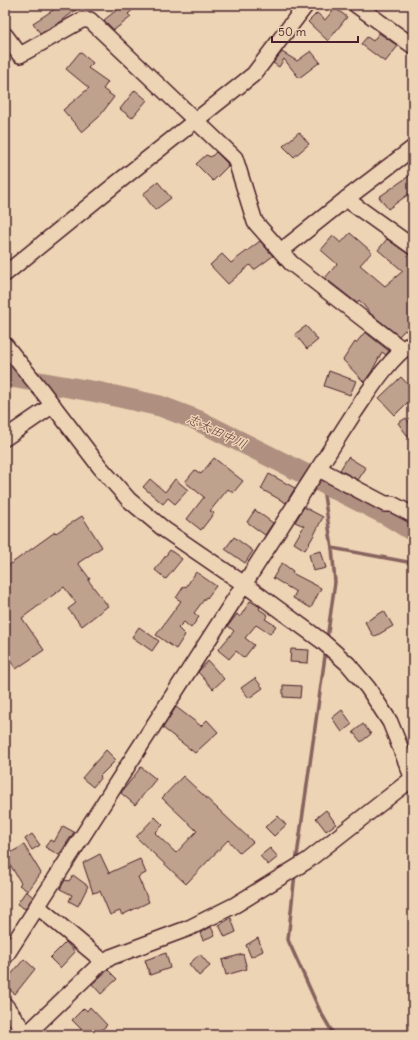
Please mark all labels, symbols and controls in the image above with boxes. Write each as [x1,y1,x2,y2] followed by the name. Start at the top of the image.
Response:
[272,18,358,44] scale bar
[278,24,307,39] text: 50 m
[184,410,250,453] water label: 志太田中川

